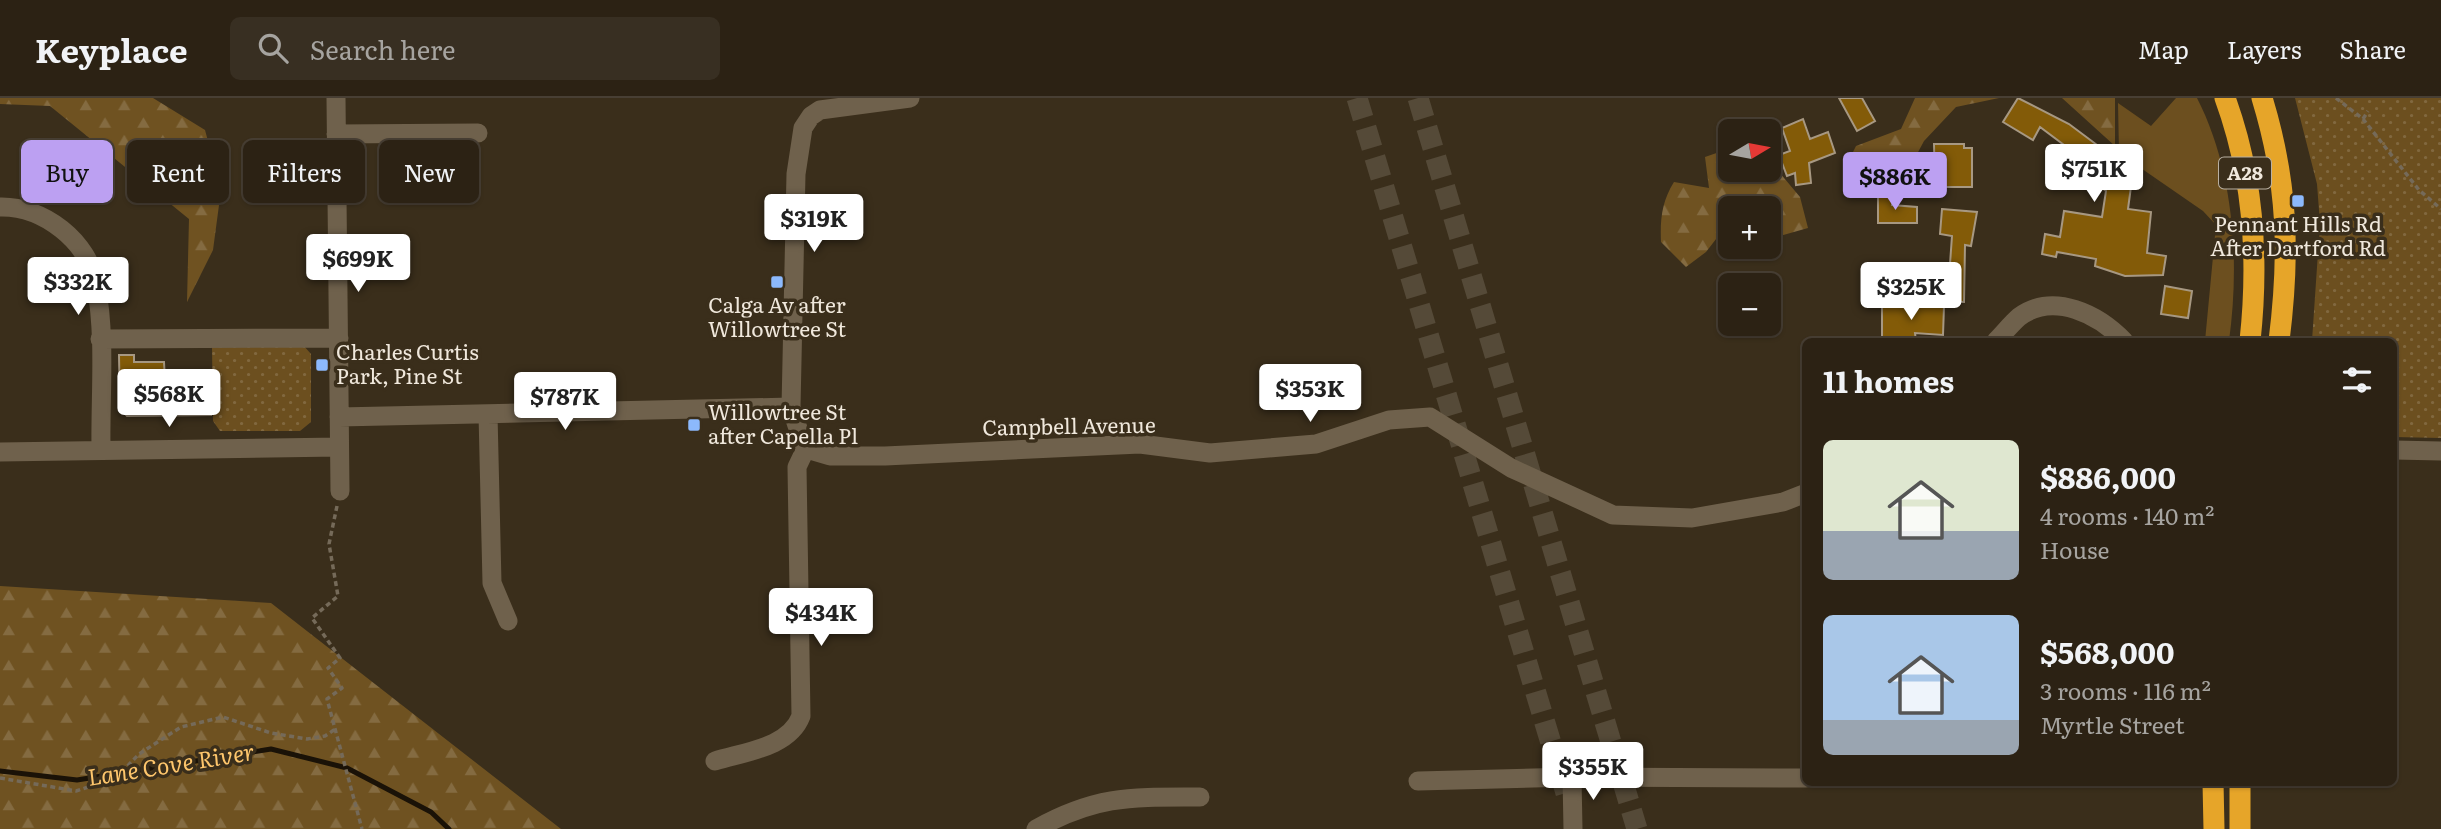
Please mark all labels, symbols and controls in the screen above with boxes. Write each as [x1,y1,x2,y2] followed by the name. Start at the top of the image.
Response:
[230,17,720,80] search box
[35,24,188,73] text: Keyplace
[254,29,292,67] icon: search
[310,29,456,68] text: Search here
[2138,31,2189,66] text: Map
[2227,31,2301,66] text: Layers
[2339,31,2406,66] text: Share
[1718,119,1782,182] north arrow
[1718,119,1781,336] map controls
[21,140,113,203] chip: Buy
[127,140,229,203] chip: Rent
[243,140,365,203] chip: Filters
[379,140,479,203] chip: New
[2045,144,2143,204] pin: $751K
[2061,150,2127,184] text: $751K
[1846,152,1944,212] pin: $886K
[1859,158,1931,192] text: $886K
[2219,158,2271,188] road number: A28
[2290,193,2306,209] marker: Pennant Hills Rd After Dartford Rd
[765,194,863,254] pin: $319K
[1718,196,1781,259] button: +
[780,200,848,234] text: $319K
[2210,207,2386,262] place label: Pennant Hills Rd After Dartford Rd
[309,234,407,294] pin: $699K
[322,240,394,274] text: $699K
[29,258,127,317] pin: $332K
[1862,262,1960,322] pin: $325K
[44,263,112,297] text: $332K
[1877,268,1945,302] text: $325K
[1718,273,1781,336] button: −
[769,274,785,290] marker: Calga Av after Willowtree St
[708,288,847,343] place label: Calga Av after Willowtree St
[336,335,479,390] place label: Charles Curtis Park, Pine St
[314,357,330,373] marker: Charles Curtis Park, Pine St
[1823,358,1954,402] text: 11 homes
[2338,361,2376,399] icon: filters
[1261,364,1359,424] pin: $353K
[120,370,218,429] pin: $568K
[1275,370,1345,404] text: $353K
[516,372,614,432] pin: $787K
[133,375,205,409] text: $568K
[530,378,600,412] text: $787K
[708,395,858,450] place label: Willowtree St after Capella Pl
[982,407,1156,442] street label: Campbell Avenue
[686,417,702,433] marker: Willowtree St after Capella Pl
[2040,454,2176,498] text: $886,000
[1879,468,1963,552] icon: home
[2040,498,2214,532] text: 4 rooms · 140 m²
[2040,532,2109,566] text: House
[772,588,870,648] pin: $434K
[785,594,857,628] text: $434K
[2040,629,2175,673] text: $568,000
[1879,643,1963,727] icon: home
[2040,673,2211,707] text: 3 rooms · 116 m²
[2040,707,2184,741] text: Myrtle Street
[85,733,257,793] water label: Lane Cove River
[1544,742,1642,802] pin: $355K
[1558,748,1628,782] text: $355K

